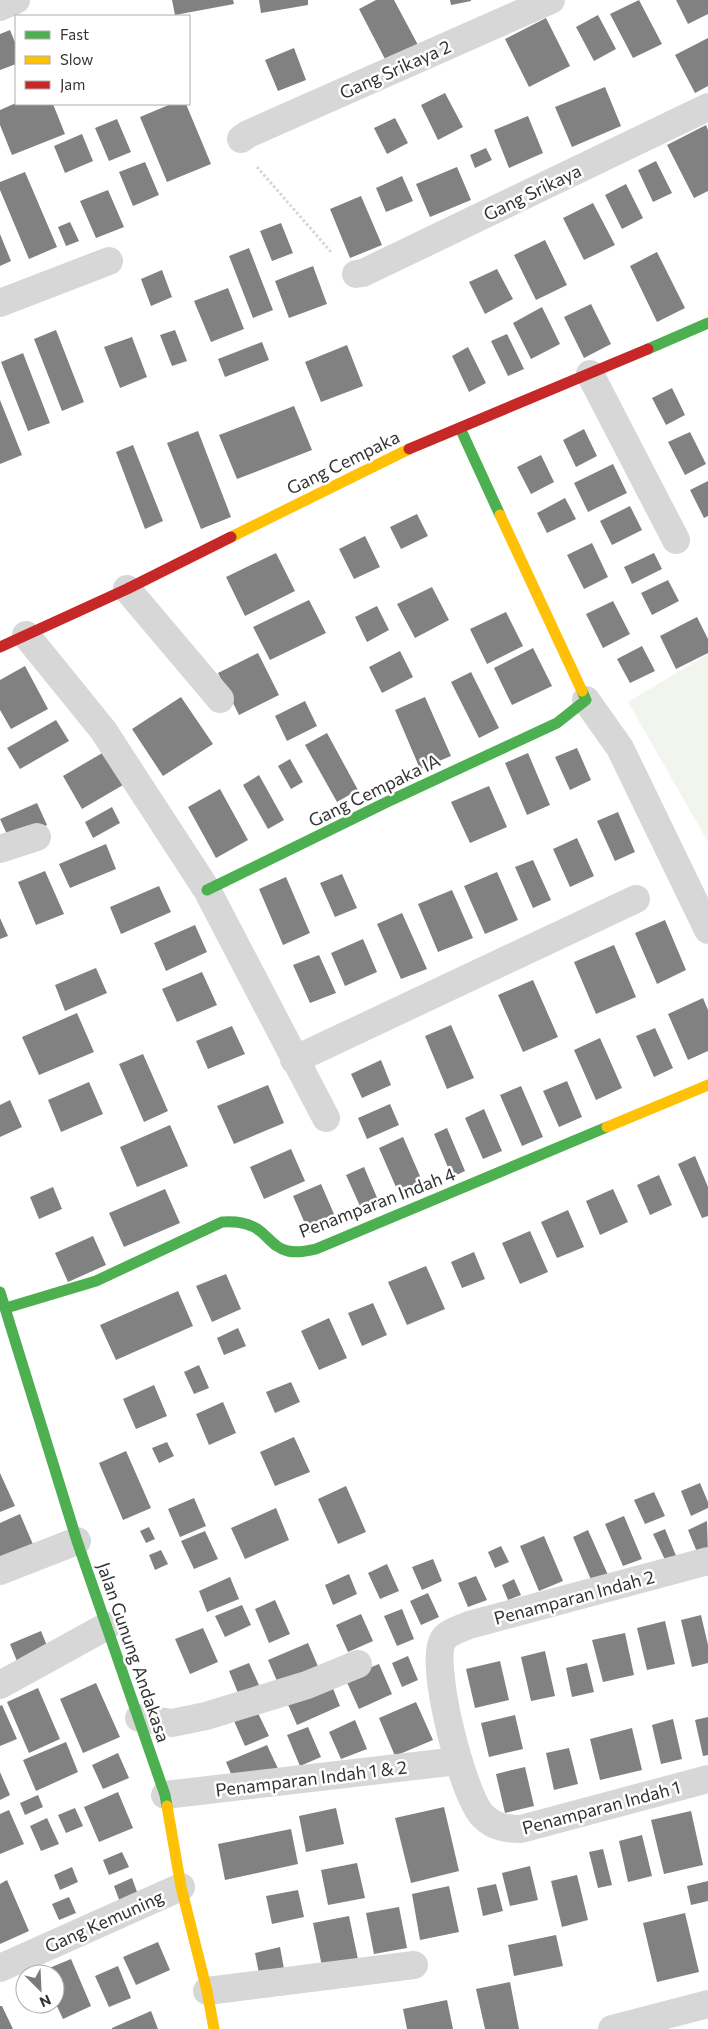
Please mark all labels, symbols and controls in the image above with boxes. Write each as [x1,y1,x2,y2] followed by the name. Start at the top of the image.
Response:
[15,15,190,105] legend
[60,25,89,43] text: Fast
[336,35,454,103] street label: Gang Srikaya 2
[60,50,93,68] text: Slow
[60,75,85,93] text: Jam
[480,159,584,225] street label: Gang Srikaya
[283,425,403,499] street label: Gang Cempaka
[305,749,443,831] street label: Gang Cempaka IA
[296,1162,459,1242] street label: Penamparan Indah 4
[93,1559,175,1745] street label: Jalan Gunung Andakasa
[491,1565,657,1629] street label: Penamparan Indah 2
[214,1755,408,1801] street label: Penamparan Indah 1 & 2
[520,1775,682,1839] street label: Penamparan Indah 1
[41,1885,167,1957] street label: Gang Kemuning
[15,1964,65,2014] north arrow
[37,1991,54,2011] text: N

